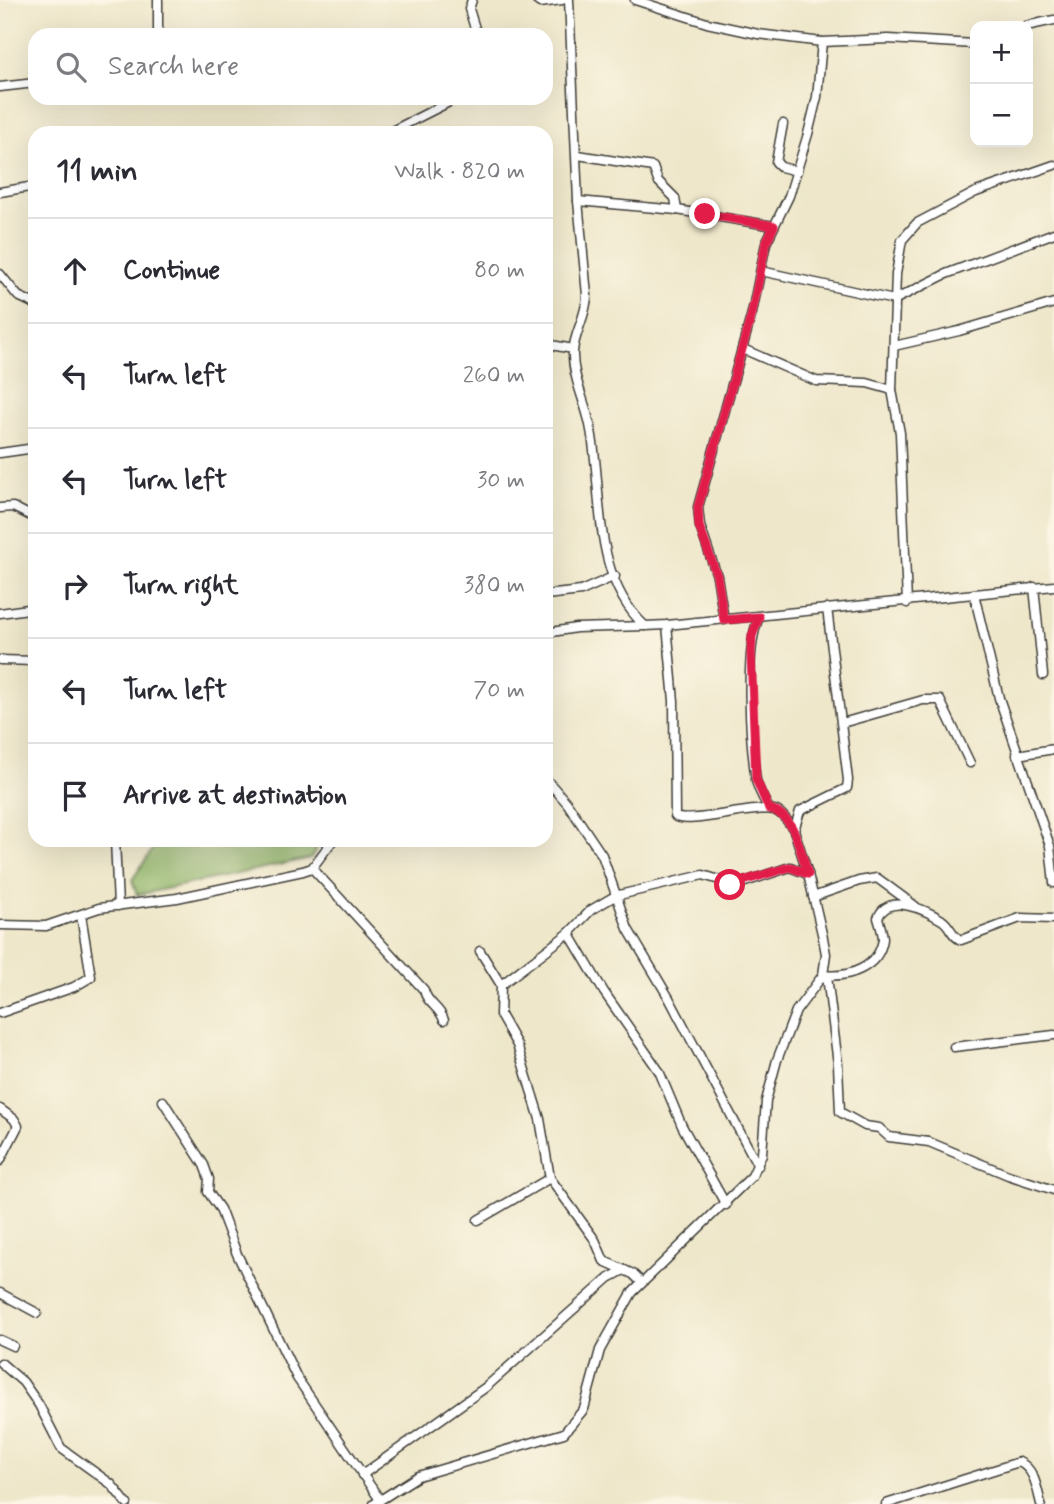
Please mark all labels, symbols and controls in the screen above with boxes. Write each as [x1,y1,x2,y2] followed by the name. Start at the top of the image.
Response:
[970,21,1033,147] map controls
[970,21,1033,84] button: +
[28,28,553,105] search box
[52,48,90,86] icon: search
[108,50,239,84] text: Search here
[970,84,1033,147] button: −
[56,152,138,191] text: 11 min
[394,157,525,187] text: Walk · 820 m
[689,198,720,229] route end
[56,252,94,290] icon: ahead
[123,254,220,288] text: Continue
[474,256,525,286] text: 80 m
[56,357,94,395] icon: left
[123,359,227,393] text: Turn left
[463,361,525,391] text: 260 m
[56,462,94,500] icon: left
[123,464,227,498] text: Turn left
[477,466,525,496] text: 30 m
[56,567,94,605] icon: right
[123,569,239,603] text: Turn right
[464,571,525,601] text: 380 m
[56,672,94,710] icon: left
[123,674,227,708] text: Turn left
[473,676,525,706] text: 70 m
[56,777,94,815] icon: arrive
[123,779,347,813] text: Arrive at destination
[714,869,745,900] route start

